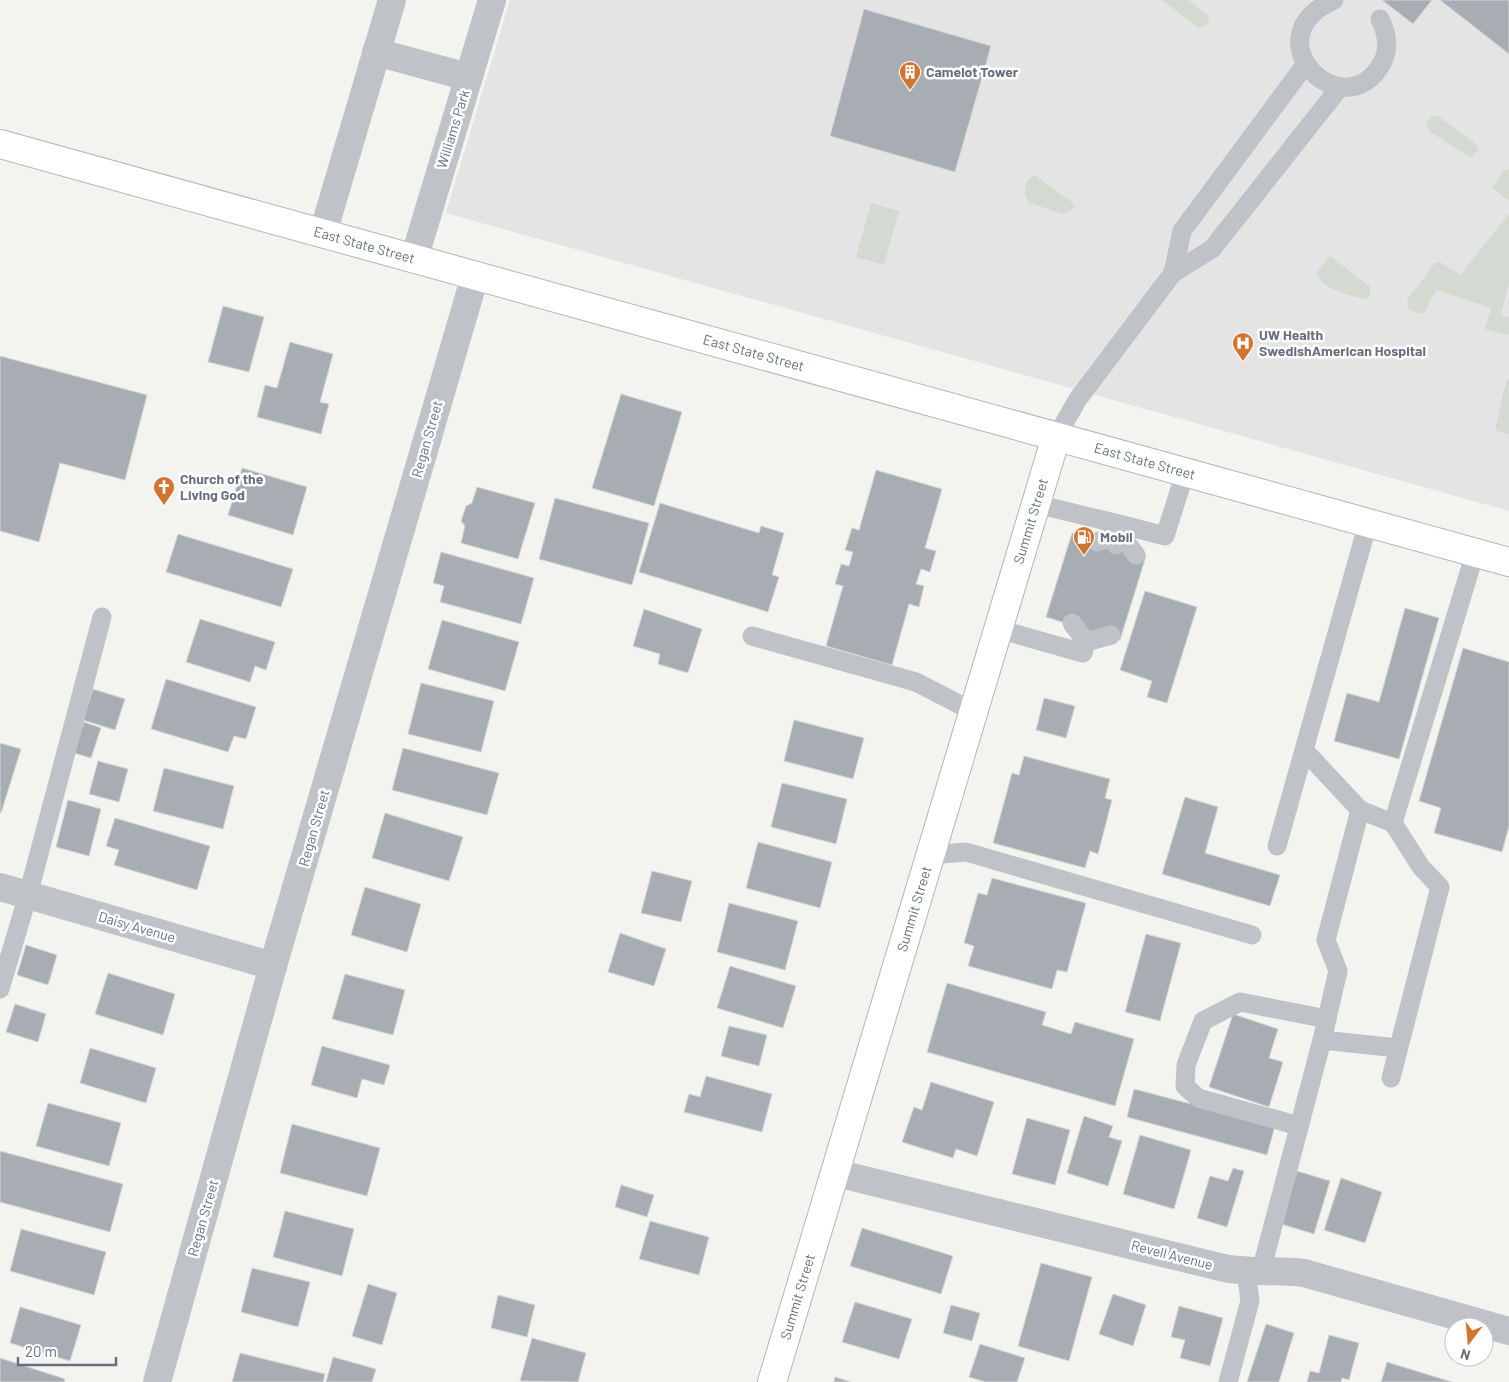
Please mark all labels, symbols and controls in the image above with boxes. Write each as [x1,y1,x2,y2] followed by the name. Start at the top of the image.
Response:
[898,60,922,91] building icon: Camelot Tower
[926,63,1019,80] place label: Camelot Tower
[432,87,473,170] street label: Williams Park
[312,222,417,267] street label: East State Street
[1259,326,1426,359] place label: UW Health SwedishAmerican Hospital
[701,330,806,374] street label: East State Street
[1231,331,1255,362] hospital icon: UW Health SwedishAmerican Hospital
[407,398,446,479] street label: Regan Street
[1093,439,1197,483] street label: East State Street
[180,470,264,503] place label: Church of the Living God
[152,475,176,506] church icon: Church of the Living God
[1009,476,1051,566] street label: Summit Street
[1072,525,1096,556] fuel station icon: Mobil
[1100,528,1133,545] place label: Mobil
[294,787,333,868] street label: Regan Street
[893,864,935,954] street label: Summit Street
[97,907,178,946] street label: Daisy Avenue
[183,1177,222,1258] street label: Regan Street
[1130,1236,1215,1273] street label: Revell Avenue
[776,1252,818,1342] street label: Summit Street
[1444,1317,1494,1367] north arrow
[18,1334,115,1366] scale bar
[25,1342,57,1360] text: 20 m
[1458,1346,1472,1364] text: N

